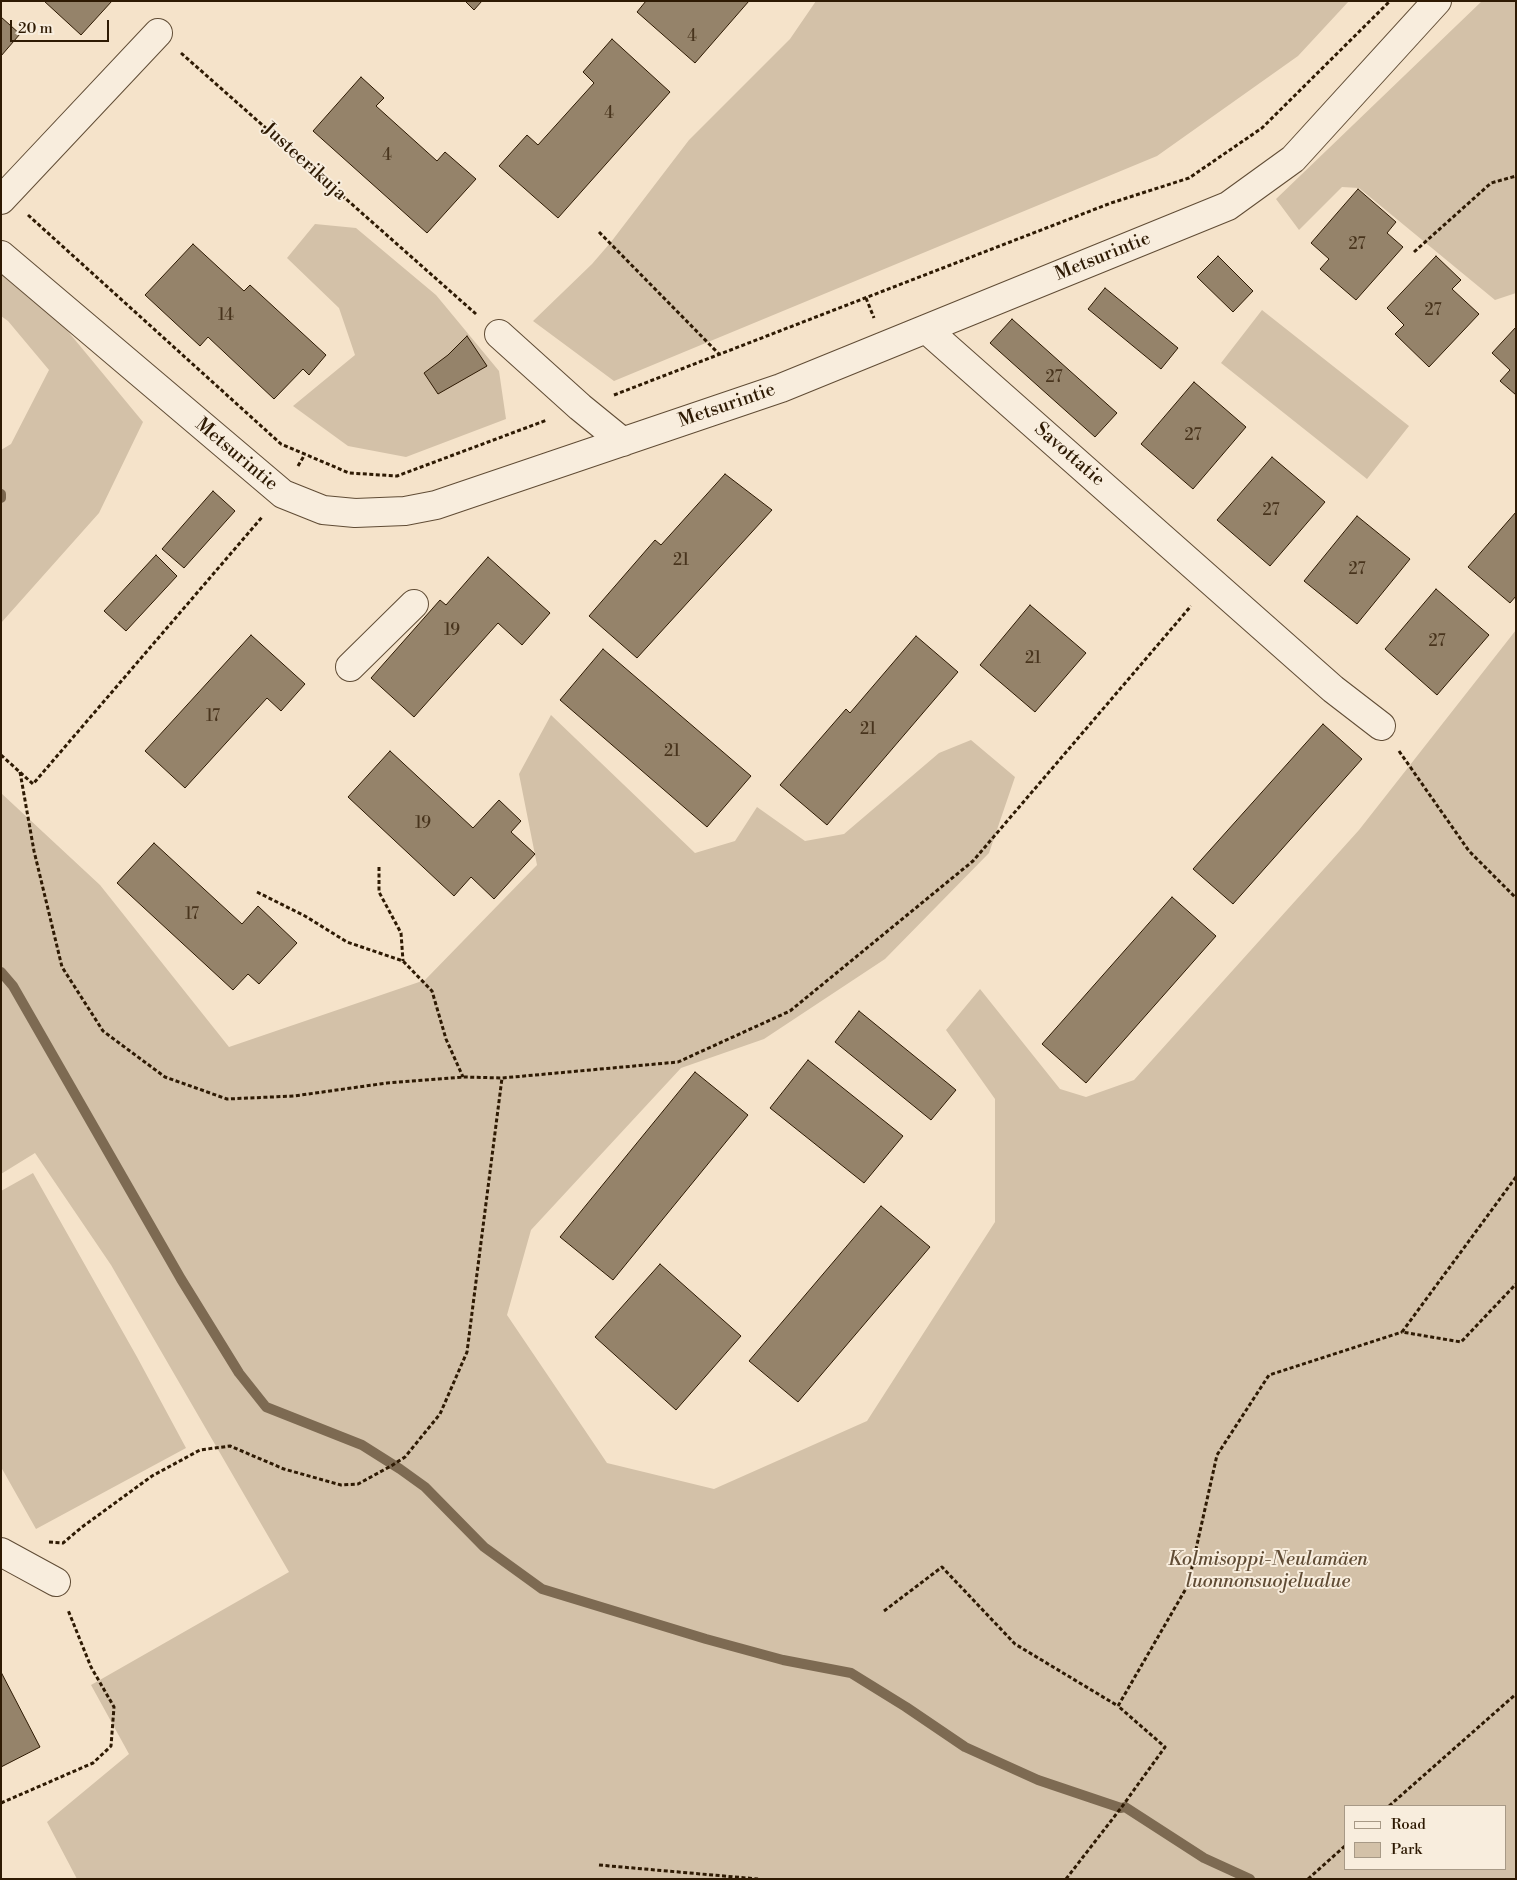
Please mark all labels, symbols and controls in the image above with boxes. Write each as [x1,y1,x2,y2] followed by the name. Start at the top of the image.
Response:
[12,10,111,42] scale bar
[18,19,53,38] text: 20 m
[687,27,697,47] house number: 4
[604,104,614,124] house number: 4
[257,118,351,206] street label: Justeerikuja
[382,146,392,166] house number: 4
[1052,228,1154,286] street label: Metsurintie
[1348,235,1366,255] house number: 27
[1424,301,1442,321] house number: 27
[218,306,234,326] house number: 14
[1045,368,1063,388] house number: 27
[676,379,778,433] street label: Metsurintie
[190,414,282,496] street label: Metsurintie
[1029,418,1109,492] street label: Savottatie
[1184,426,1202,446] house number: 27
[1262,501,1280,521] house number: 27
[673,551,689,571] house number: 21
[1348,560,1366,580] house number: 27
[444,621,460,641] house number: 19
[1428,632,1446,652] house number: 27
[1025,649,1041,669] house number: 21
[206,707,220,727] house number: 17
[860,720,876,740] house number: 21
[664,742,680,762] house number: 21
[415,814,431,834] house number: 19
[185,905,199,925] house number: 17
[1168,1549,1368,1593] park label: Kolmisoppi-Neulamäen luonnonsuojelualue
[1344,1805,1507,1870] legend
[1391,1815,1426,1834] text: Road
[1391,1840,1422,1859] text: Park

